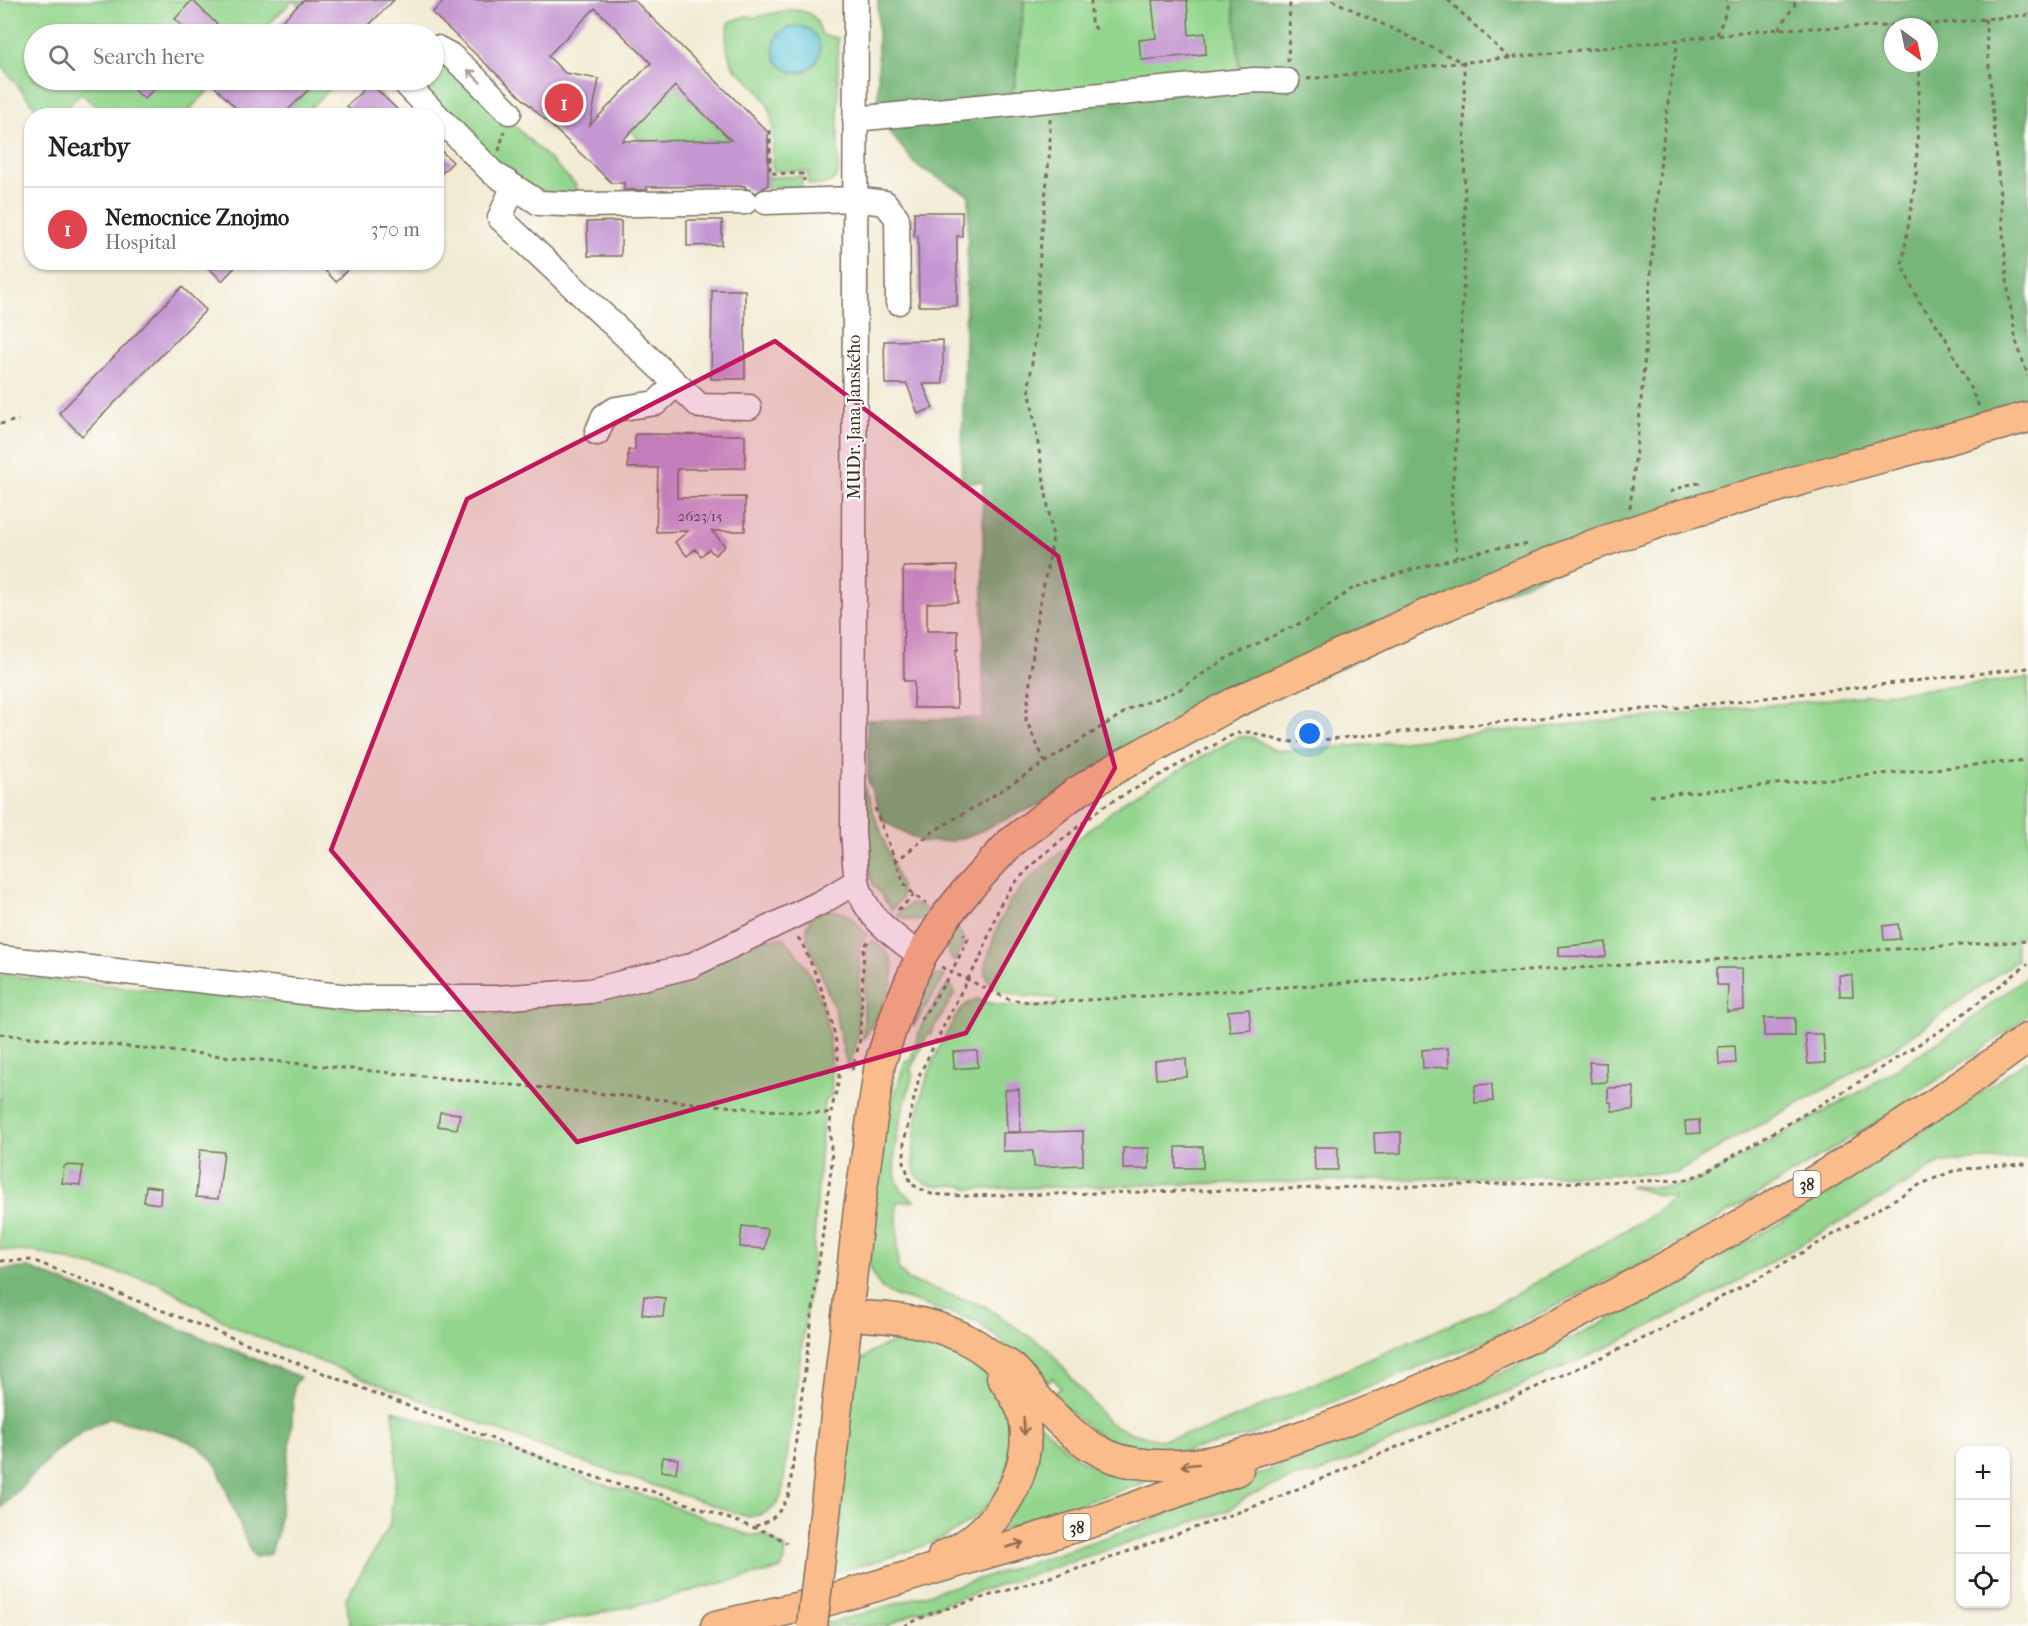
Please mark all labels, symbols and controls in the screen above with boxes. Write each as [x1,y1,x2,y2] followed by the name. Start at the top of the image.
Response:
[1884,18,1938,72] north arrow
[24,24,444,90] search box
[45,41,78,74] icon: search
[93,44,205,70] text: Search here
[466,69,481,84] one-way arrow
[544,80,584,126] pin: 1
[48,132,130,163] text: Nearby
[105,205,289,231] text: Nemocnice Znojmo
[64,218,71,241] text: 1
[370,218,420,241] text: 370 m
[105,231,177,254] text: Hospital
[844,335,865,499] street label: MUDr. Jana Janského
[677,507,723,525] house number: 2623/15
[1295,719,1324,748] your location
[1794,1171,1820,1197] road number: 38
[1019,1416,1030,1436] one-way arrow
[1956,1446,2010,1608] map controls
[1956,1446,2010,1500] button: +
[1180,1459,1200,1470] one-way arrow
[1956,1500,2010,1554] button: −
[1064,1514,1090,1540] road number: 38
[1005,1539,1024,1550] one-way arrow
[1956,1554,2010,1608] button: locate

